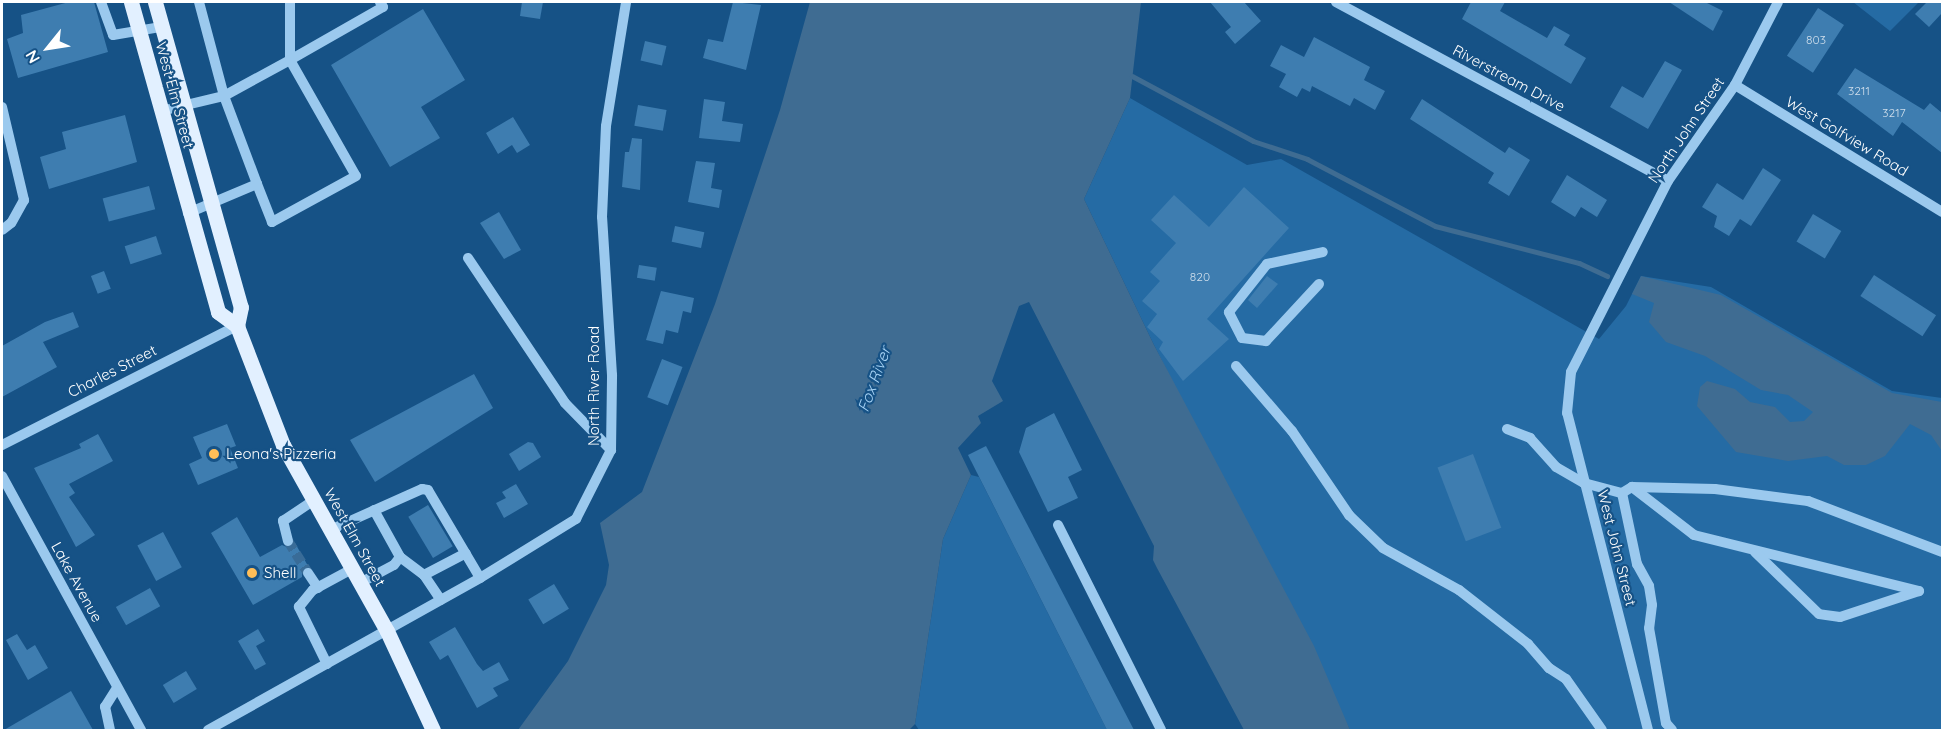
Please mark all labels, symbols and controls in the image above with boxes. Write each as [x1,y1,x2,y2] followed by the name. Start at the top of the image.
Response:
[18,18,78,78] north arrow
[1806,33,1826,47] house number: 803
[152,40,198,150] street label: West Elm Street
[1450,41,1568,115] street label: Riverstream Drive
[21,47,44,67] text: N
[1644,74,1728,186] street label: North John Street
[1848,84,1870,98] house number: 3211
[1783,92,1911,180] street label: West Golfview Road
[1882,106,1906,120] house number: 3217
[1190,270,1210,284] house number: 820
[585,326,603,446] street label: North River Road
[65,341,159,401] street label: Charles Street
[853,344,895,414] water label: Fox River
[226,445,336,463] place label: Leona's Pizzeria
[207,447,221,461] marker: Leona's Pizzeria
[321,485,389,589] street label: West Elm Street
[1594,488,1640,608] street label: West John Street
[48,539,106,625] street label: Lake Avenue
[264,564,296,582] place label: Shell
[245,566,259,580] marker: Shell

